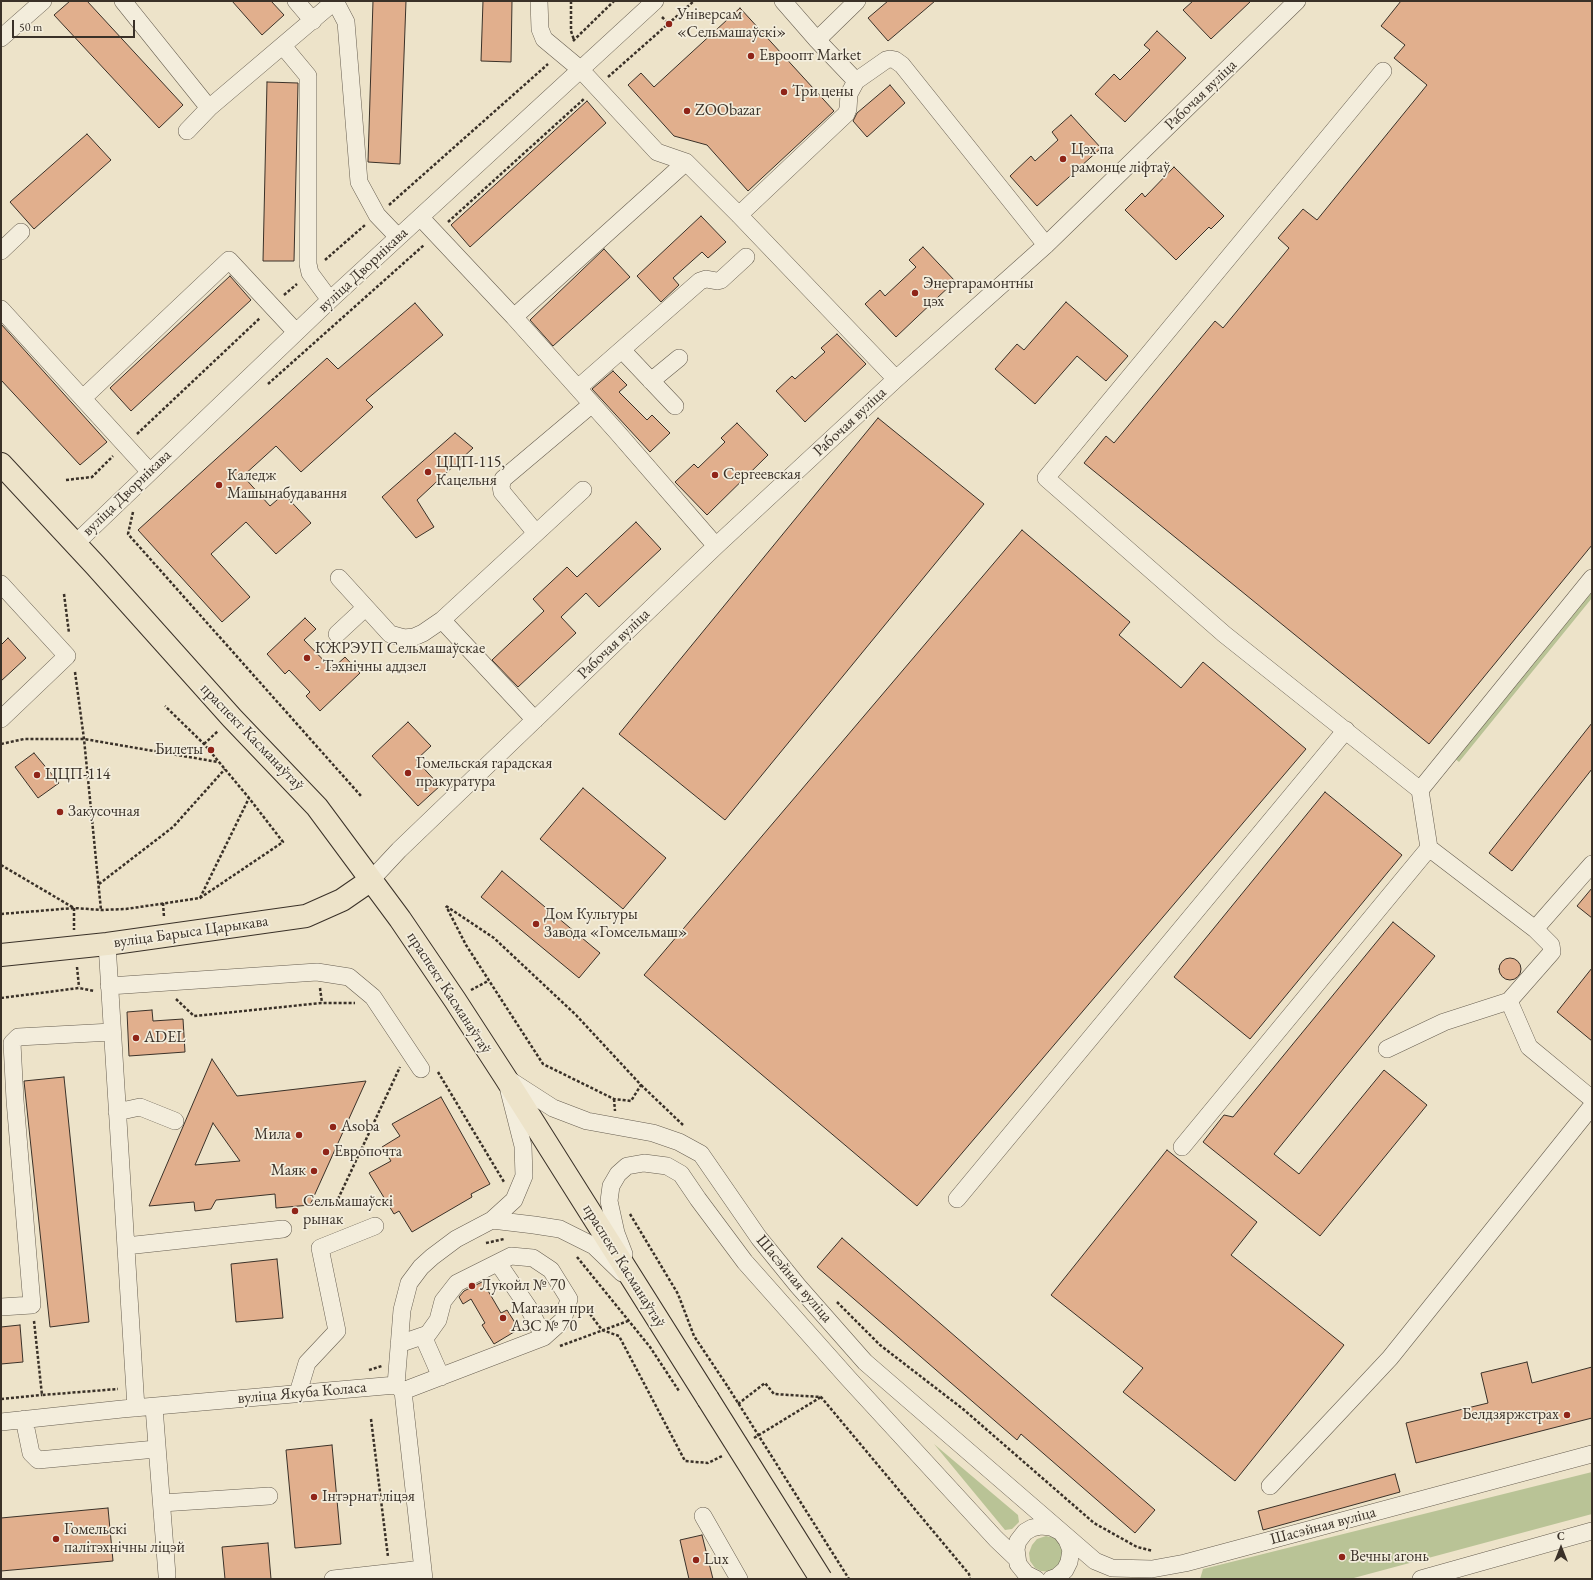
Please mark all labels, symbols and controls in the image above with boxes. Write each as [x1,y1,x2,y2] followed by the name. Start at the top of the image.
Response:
[677,5,786,43] place label: Універсам «Сельмашаўскі»
[14,12,137,38] scale bar
[19,19,42,35] text: 50 m
[664,19,674,29] marker: Універсам «Сельмашаўскі»
[759,46,861,66] place label: Евроопт Market
[746,51,756,61] marker: Евроопт Market
[1161,56,1241,134] street label: Рабочая вуліца
[792,82,854,102] place label: Три цены
[779,87,789,97] marker: Три цены
[695,101,761,121] place label: ZOObazar
[682,106,692,116] marker: ZOObazar
[1071,140,1170,178] place label: Цэх па рамонце ліфтаў
[1058,154,1068,164] marker: Цэх па рамонце ліфтаў
[314,223,412,317] street label: вуліца Дворнікава
[923,274,1034,312] place label: Энергарамонтны цэх
[910,288,920,298] marker: Энергарамонтны цэх
[809,383,891,461] street label: Рабочая вуліца
[79,446,175,540] street label: вуліца Дворнікава
[436,453,505,491] place label: ЦЦП-115, Кацельня
[723,465,801,485] place label: Сергеевская
[227,466,347,504] place label: Каледж Машынабудавання
[423,467,433,477] marker: ЦЦП-115, Кацельня
[710,470,720,480] marker: Сергеевская
[214,480,224,490] marker: Каледж Машынабудавання
[574,605,654,683] street label: Рабочая вуліца
[315,639,485,677] place label: КЖРЭУП Сельмашаўскае - Тэхнічны аддзел
[302,653,312,663] marker: КЖРЭУП Сельмашаўскае - Тэхнічны аддзел
[196,679,308,795] street label: праспект Касманаўтаў
[155,740,203,760] place label: Билеты
[206,745,216,755] marker: Билеты
[416,754,552,792] place label: Гомельская гарадская пракуратура
[45,765,111,785] place label: ЦЦП-114
[403,768,413,778] marker: Гомельская гарадская пракуратура
[32,770,42,780] marker: ЦЦП-114
[68,802,140,822] place label: Закусочная
[55,807,65,817] marker: Закусочная
[544,905,687,943] place label: Дом Культуры Завода «Гомсельмаш»
[112,912,270,952] street label: вуліца Барыса Царыкава
[531,919,541,929] marker: Дом Культуры Завода «Гомсельмаш»
[402,928,496,1058] street label: праспект Касманаўтаў
[144,1028,186,1048] place label: ADEL
[131,1033,141,1043] marker: ADEL
[341,1117,379,1137] place label: Asoba
[328,1122,338,1132] marker: Asoba
[254,1125,291,1145] place label: Мила
[294,1130,304,1140] marker: Мила
[334,1142,402,1162] place label: Европочта
[321,1147,331,1157] marker: Европочта
[271,1161,306,1181] place label: Маяк
[309,1166,319,1176] marker: Маяк
[303,1192,393,1230] place label: Сельмашаўскі рынак
[578,1201,670,1331] street label: праспект Касманаўтаў
[290,1206,300,1216] marker: Сельмашаўскі рынак
[752,1231,836,1327] street label: Шасэйная вуліца
[480,1276,565,1296] place label: Лукойл № 70
[467,1281,477,1291] marker: Лукойл № 70
[511,1299,594,1337] place label: Магазин при АЗС № 70
[498,1313,508,1323] marker: Магазин при АЗС № 70
[237,1378,367,1408] street label: вуліца Якуба Коласа
[1462,1405,1559,1425] place label: Белдзяржстрах
[1562,1410,1572,1420] marker: Белдзяржстрах
[322,1487,415,1507] place label: Інтэрнат ліцэя
[309,1492,319,1502] marker: Інтэрнат ліцэя
[1268,1503,1378,1549] street label: Шасэйная вуліца
[64,1520,185,1558] place label: Гомельскі палітэхнічны ліцэй
[1541,1528,1581,1568] north arrow
[1557,1529,1565,1543] text: С
[51,1534,61,1544] marker: Гомельскі палітэхнічны ліцэй
[1350,1547,1429,1567] place label: Вечны агонь
[704,1550,729,1570] place label: Lux
[1337,1552,1347,1562] marker: Вечны агонь
[691,1555,701,1565] marker: Lux

